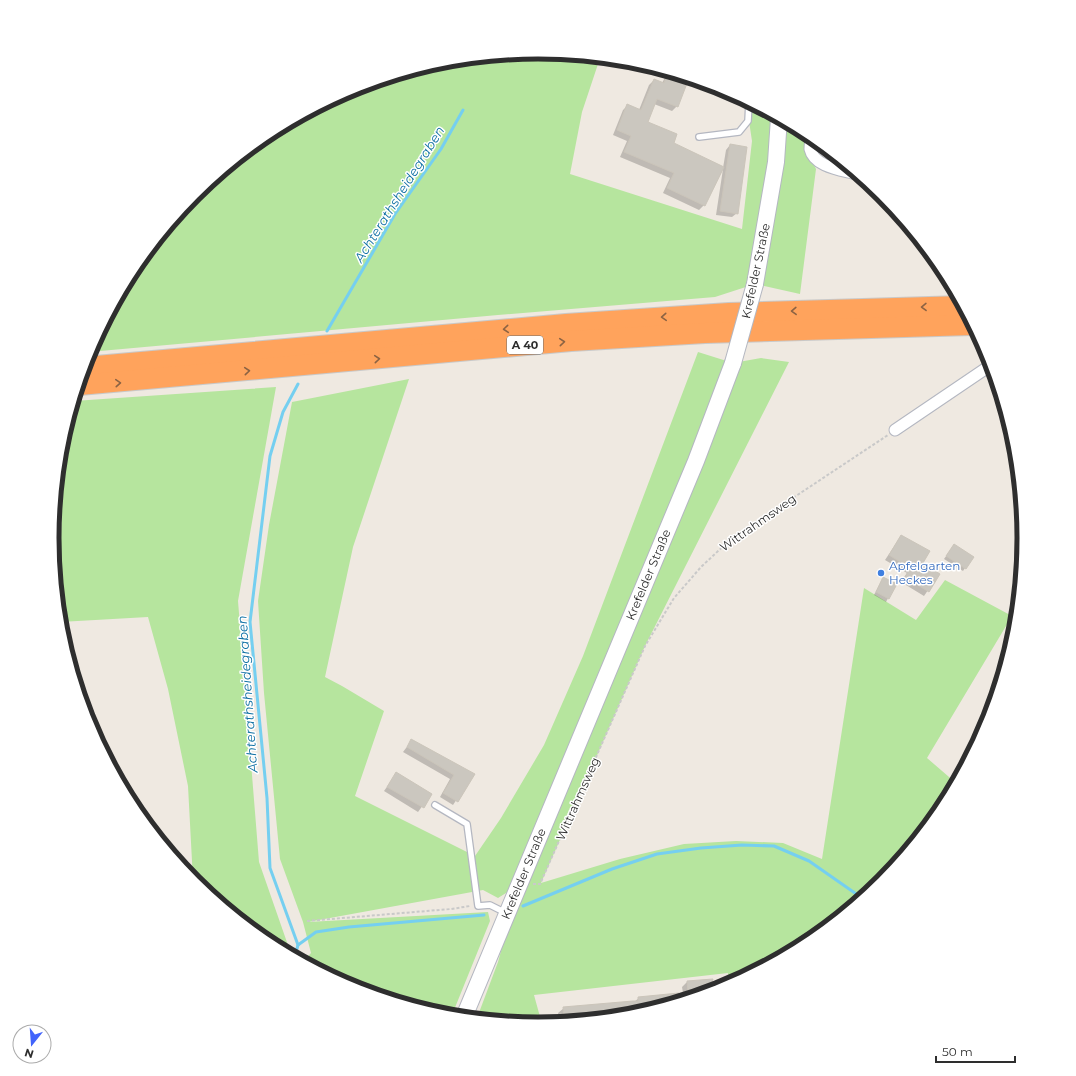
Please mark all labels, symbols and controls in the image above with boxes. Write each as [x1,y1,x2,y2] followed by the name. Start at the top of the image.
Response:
[350,123,448,266] water label: Achterathsheidegraben
[738,222,773,320] street label: Krefelder Straße
[921,303,927,311] one-way arrow
[791,306,797,315] one-way arrow
[661,313,667,322] one-way arrow
[503,324,509,333] one-way arrow
[507,336,543,354] road number: A 40
[559,338,565,347] one-way arrow
[374,354,380,363] one-way arrow
[244,367,250,376] one-way arrow
[115,378,121,387] one-way arrow
[717,491,799,554] street label: Wittrahmsweg
[622,527,674,622] street label: Krefelder Straße
[889,558,960,587] place label: Apfelgarten Heckes
[876,568,886,578] marker: Apfelgarten Heckes
[234,615,261,774] water label: Achterathsheidegraben
[552,755,603,843] street label: Wittrahmsweg
[498,826,549,921] street label: Krefelder Straße
[12,1024,52,1064] north arrow
[936,1038,1015,1064] scale bar
[942,1044,973,1059] text: 50 m
[23,1046,35,1062] text: N

